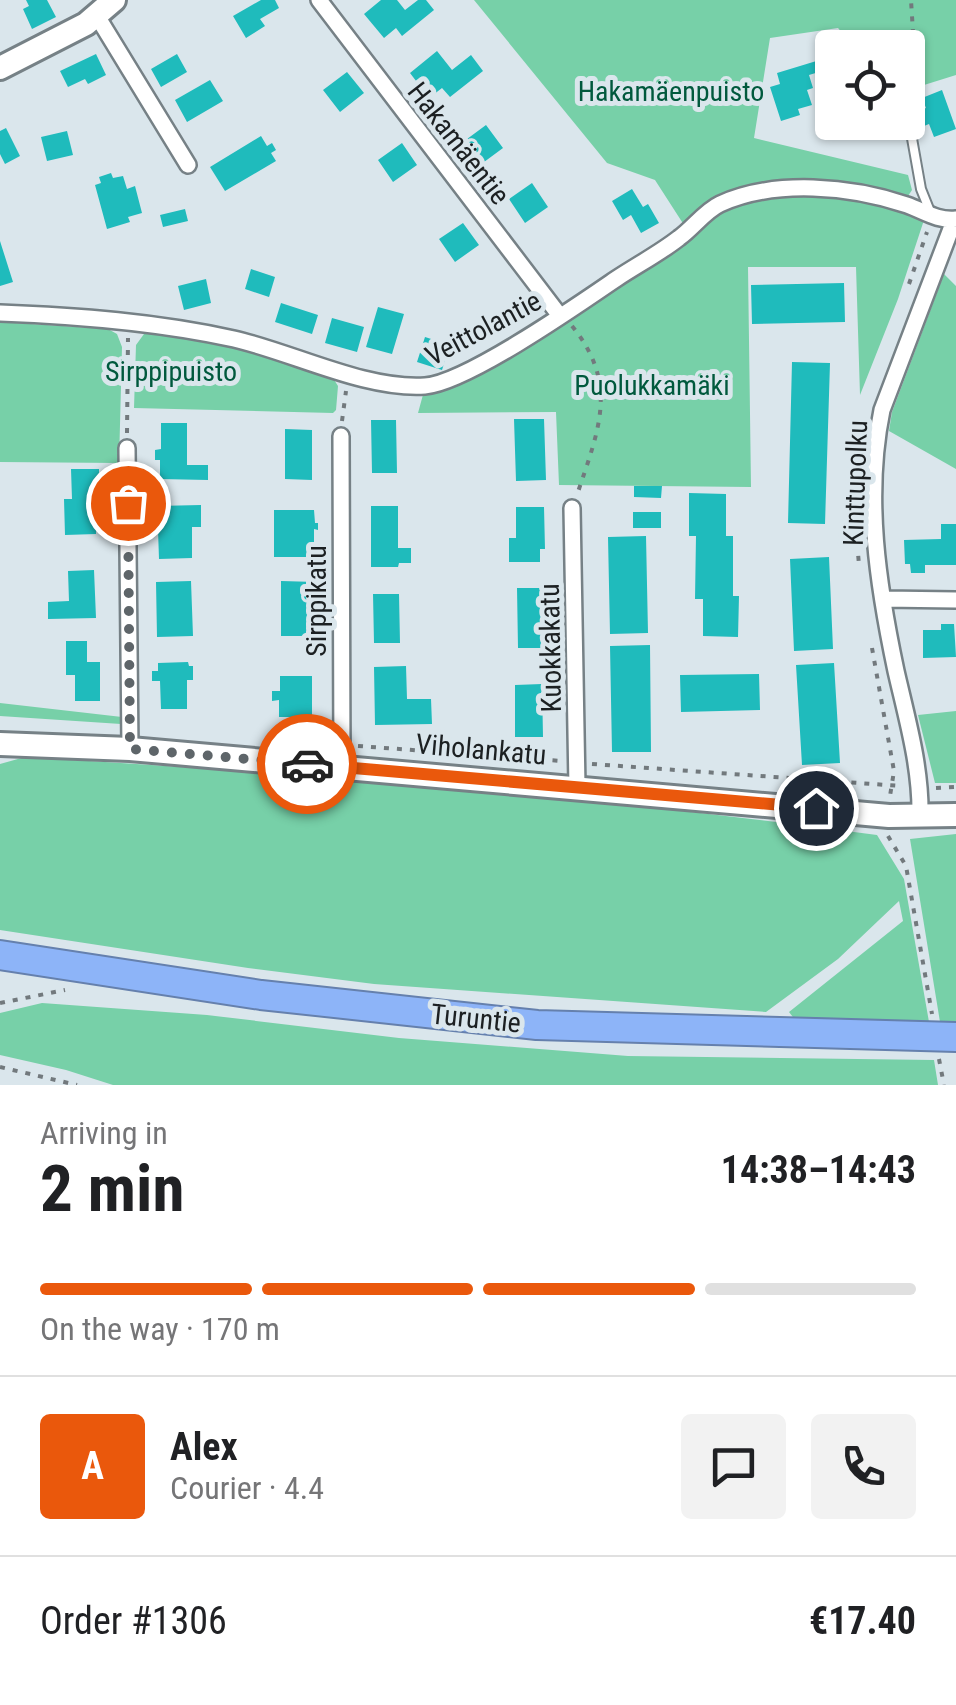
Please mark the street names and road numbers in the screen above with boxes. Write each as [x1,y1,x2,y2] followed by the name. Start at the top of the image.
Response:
[401,76,516,211] street label: Hakamäentie
[420,284,547,373] street label: Veittolantie
[837,420,874,546] street label: Kinttupolku
[300,545,333,657] street label: Sirppikatu
[533,583,568,713] street label: Kuokkakatu
[414,727,548,772] street label: Viholankatu
[429,997,523,1040] street label: Turuntie

